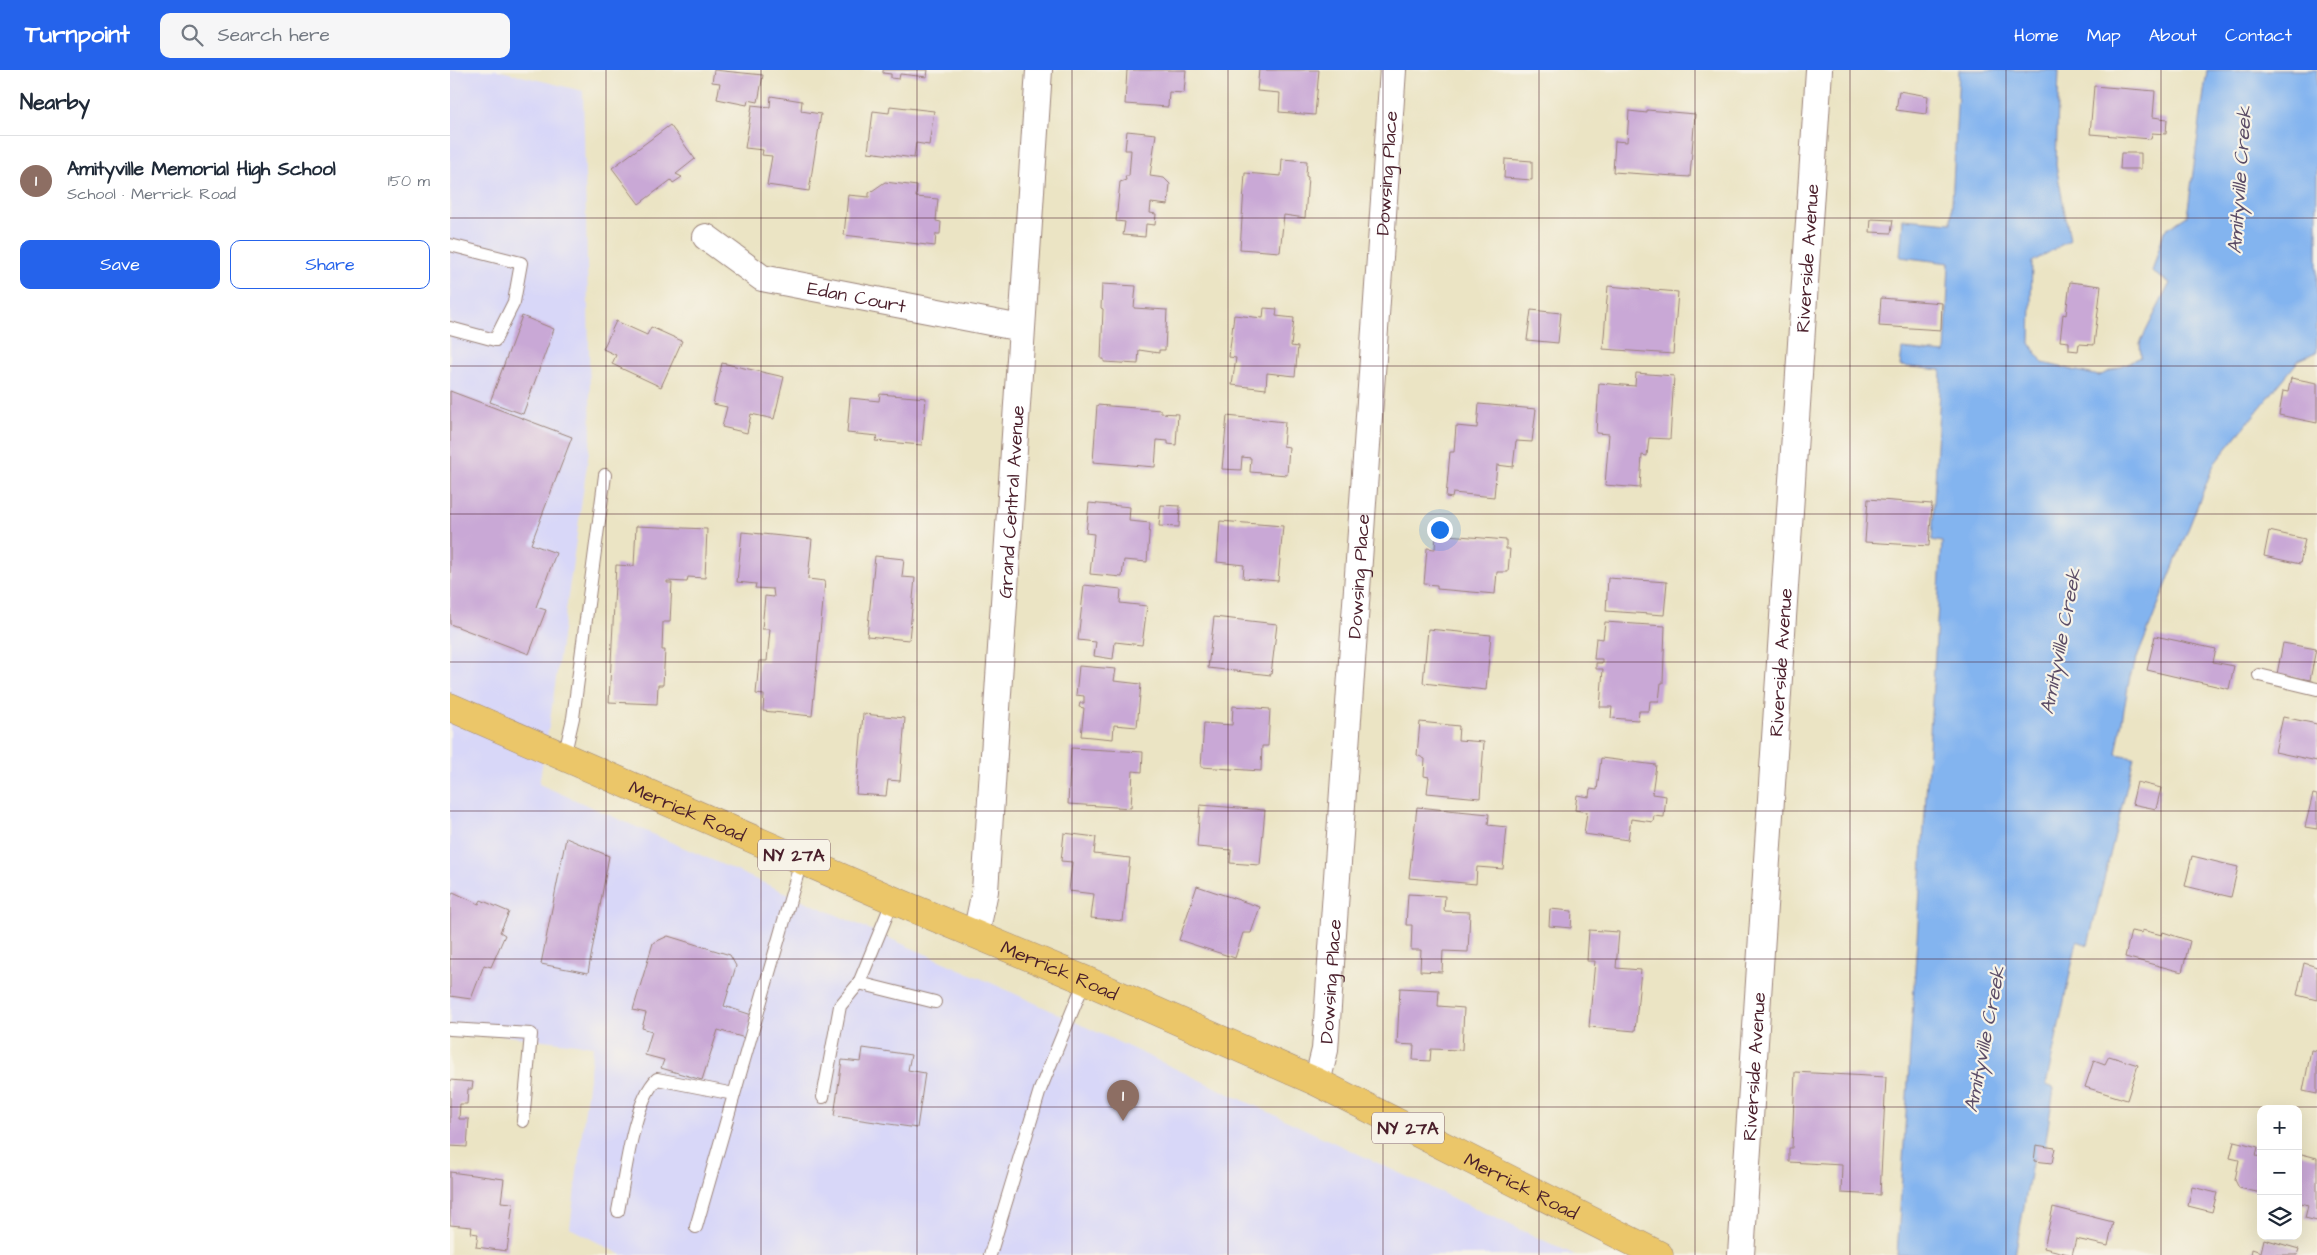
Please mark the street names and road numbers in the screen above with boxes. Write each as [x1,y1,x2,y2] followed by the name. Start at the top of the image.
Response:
[1370,110,1405,236] street label: Dowsing Place
[1790,183,1826,333] street label: Riverside Avenue
[805,275,908,321] street label: Edan Court
[992,404,1032,599] street label: Grand Central Avenue
[1342,513,1377,639] street label: Dowsing Place
[1763,587,1800,738] street label: Riverside Avenue
[624,775,750,849] street label: Merrick Road
[758,840,830,870] road number: NY 27A
[1313,918,1349,1044] street label: Dowsing Place
[996,934,1122,1008] street label: Merrick Road
[1737,991,1773,1142] street label: Riverside Avenue
[1372,1112,1444,1144] road number: NY 27A
[1459,1147,1583,1227] street label: Merrick Road

